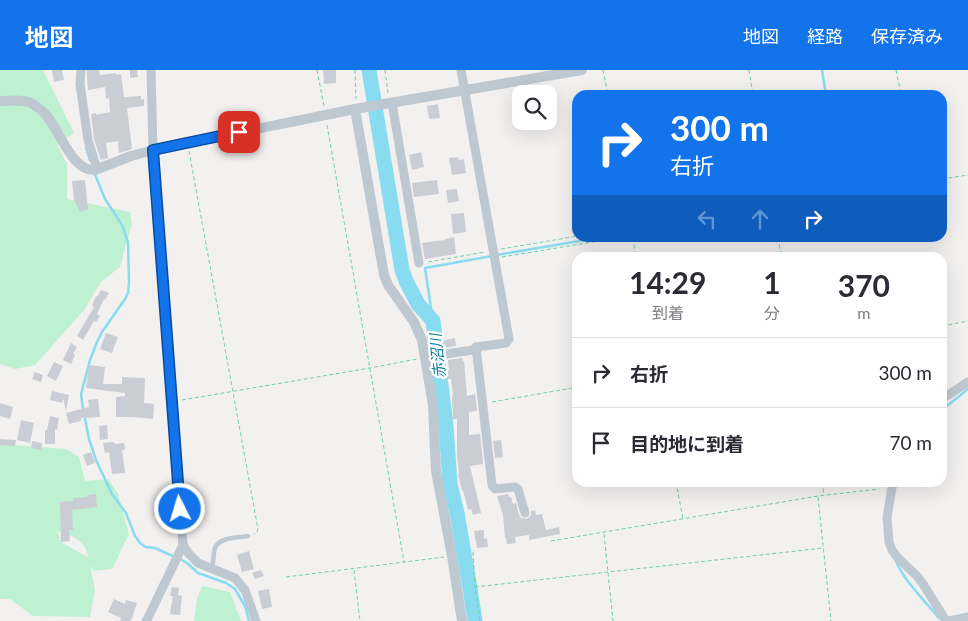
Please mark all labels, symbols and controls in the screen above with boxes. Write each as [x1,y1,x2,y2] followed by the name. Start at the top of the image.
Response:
[25,22,73,51] text: 地図
[743,25,779,47] text: 地図
[807,25,843,47] text: 経路
[871,25,943,47] text: 保存済み
[512,85,557,130] map controls
[512,85,557,130] button: search
[670,106,769,148] text: 300 m
[587,110,652,175] icon: right
[218,111,260,153] pin
[225,118,253,146] icon: arrive
[670,152,714,179] text: 右折
[693,205,721,233] icon: left
[746,205,774,233] icon: ahead
[799,205,827,233] icon: right
[629,264,706,300] text: 14:29
[763,264,781,300] text: 1
[838,267,890,303] text: 370
[652,303,684,322] text: 到着
[764,303,780,322] text: 分
[857,303,870,322] text: m
[425,331,448,379] water label: 赤沼川
[587,359,615,387] icon: right
[878,361,932,384] text: 300 m
[630,362,668,385] text: 右折
[587,429,615,457] icon: arrive
[889,431,932,454] text: 70 m
[630,432,744,455] text: 目的地に到着
[153,482,205,534] position arrow

